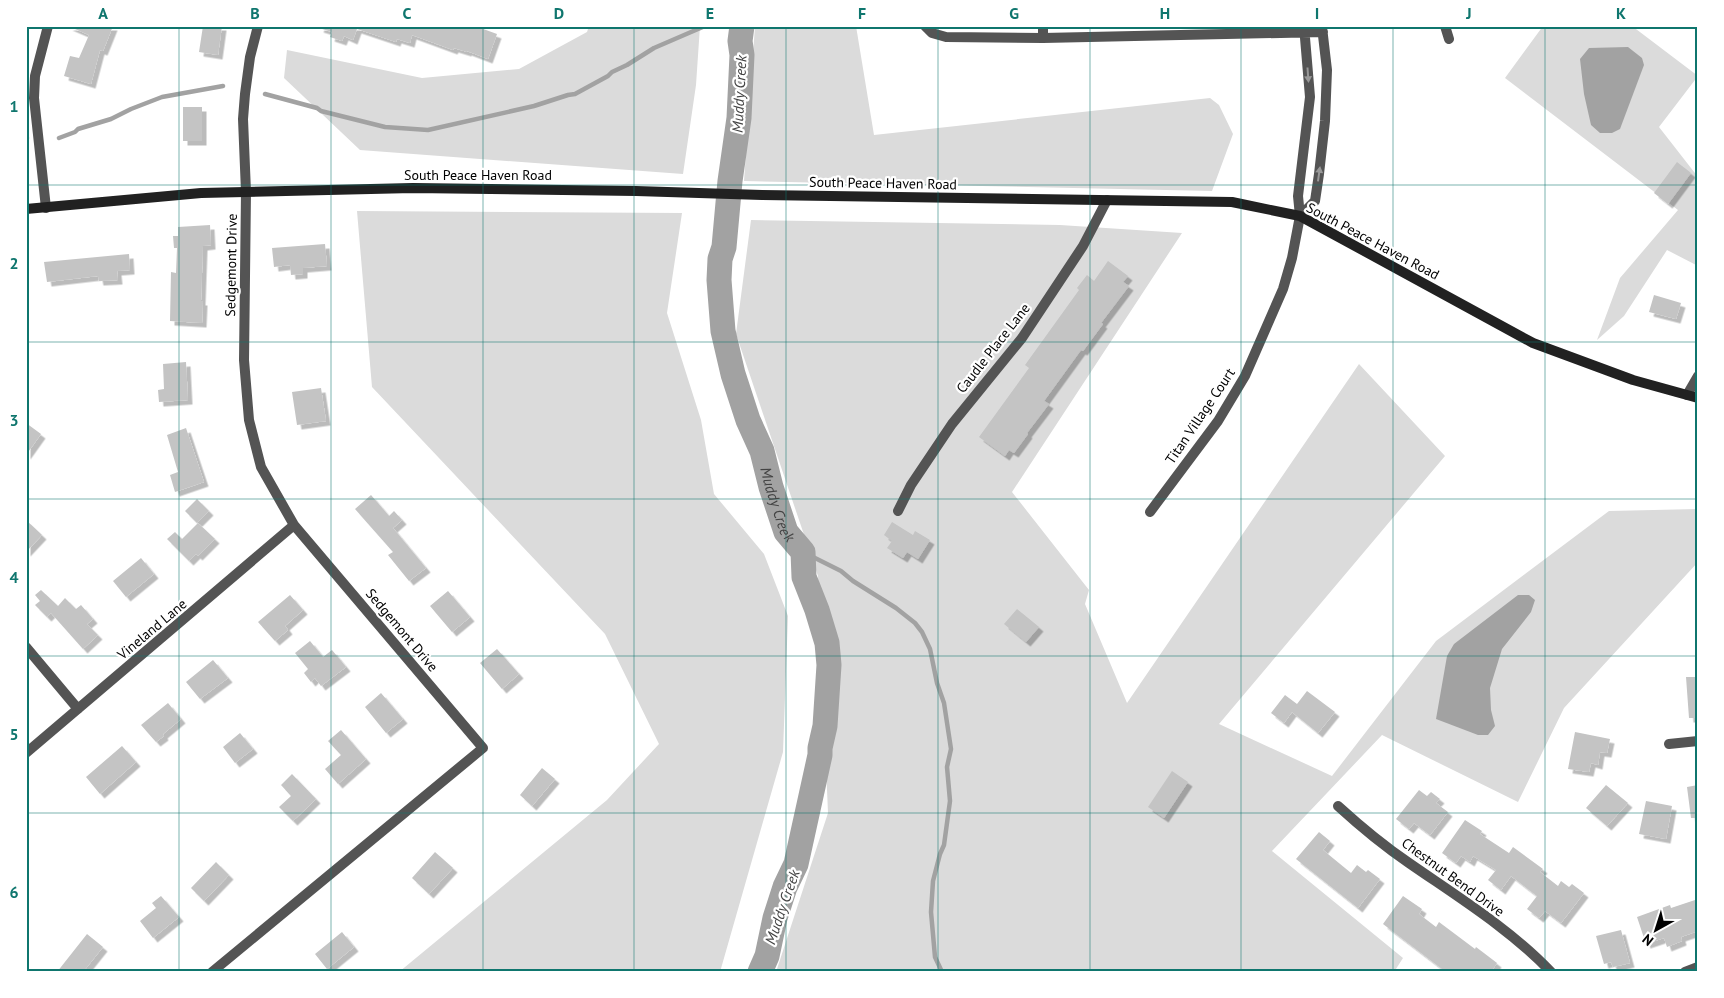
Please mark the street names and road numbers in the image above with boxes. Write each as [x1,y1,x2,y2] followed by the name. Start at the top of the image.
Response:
[404,166,552,184] street label: South Peace Haven Road
[809,173,957,193] street label: South Peace Haven Road
[1303,198,1443,284] street label: South Peace Haven Road
[221,213,241,317] street label: Sedgemont Drive
[952,299,1034,397] street label: Caudle Place Lane
[1161,364,1239,467] street label: Titan Village Court
[362,585,442,675] street label: Sedgemont Drive
[113,595,190,664] street label: Vineland Lane
[1398,834,1508,920] street label: Chestnut Bend Drive

